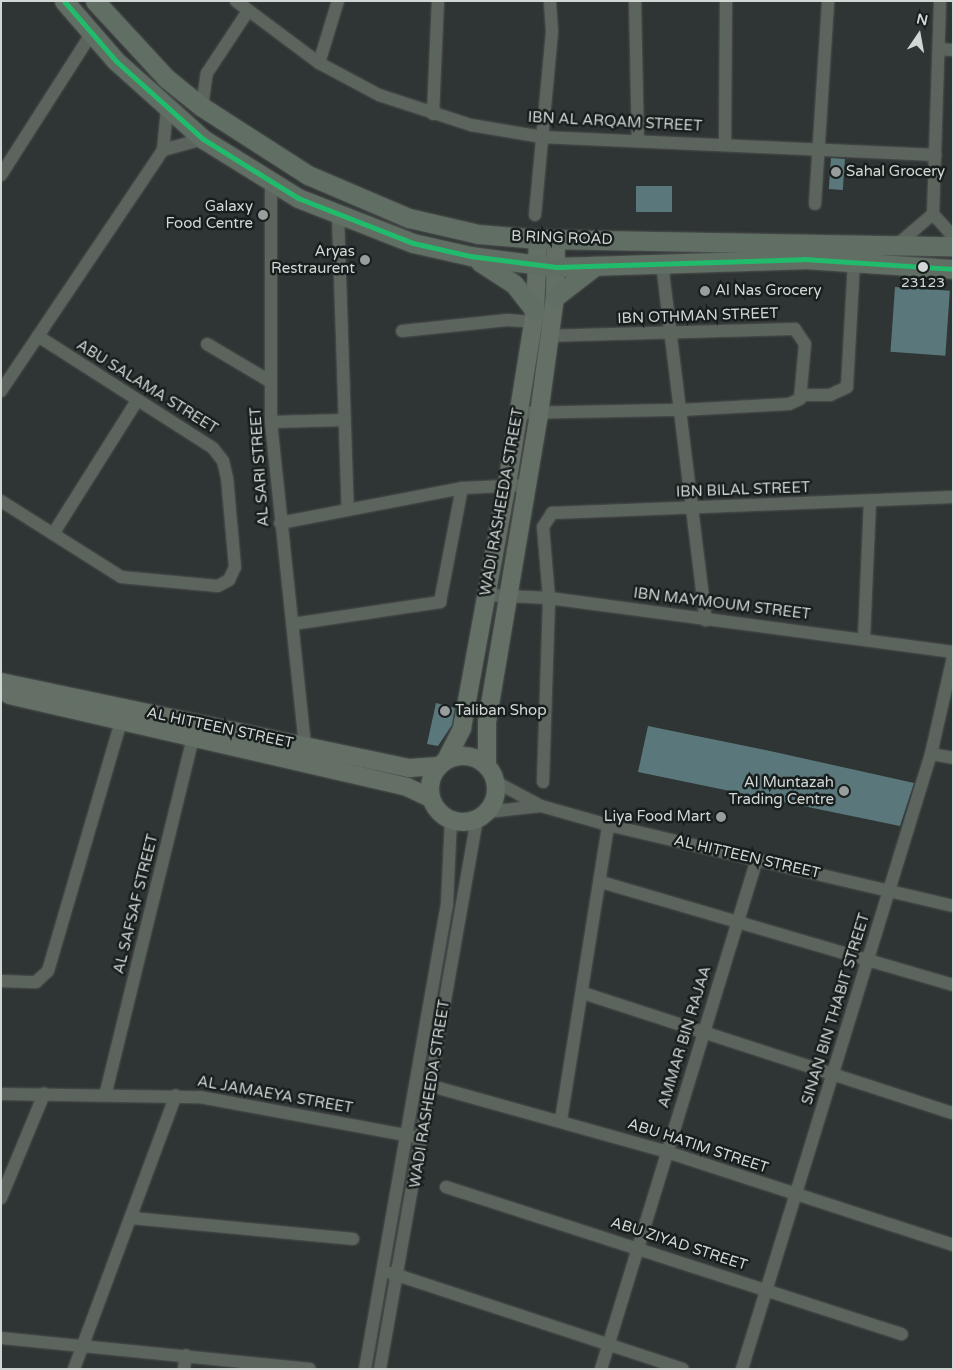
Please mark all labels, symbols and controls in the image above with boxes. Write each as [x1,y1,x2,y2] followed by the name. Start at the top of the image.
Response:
[894,10,944,60] north arrow
[915,10,929,29] text: N
[527,108,703,136] street label: IBN AL ARQAM STREET
[846,163,945,181] place label: Sahal Grocery
[830,166,842,178] marker: Sahal Grocery
[166,197,253,232] place label: Galaxy Food Centre
[257,209,269,221] marker: Galaxy Food Centre
[511,227,613,249] street label: B RING ROAD
[271,242,355,277] place label: Aryas Restraurent
[359,254,371,266] marker: Aryas Restraurent
[918,262,928,272] marker: 23123
[901,275,945,291] place label: 23123
[715,282,822,300] place label: Al Nas Grocery
[699,285,711,297] marker: Al Nas Grocery
[617,304,779,328] street label: IBN OTHMAN STREET
[73,336,221,438] street label: ABU SALAMA STREET
[247,407,273,527] street label: AL SARI STREET
[477,407,527,597] street label: WADI RASHEEDA STREET
[676,479,810,501] street label: IBN BILAL STREET
[632,584,812,624] street label: IBN MAYMOUM STREET
[455,702,547,720] place label: Taliban Shop
[145,704,295,752] street label: AL HITTEEN STREET
[439,705,451,717] marker: Taliban Shop
[729,773,834,808] place label: Al Muntazah Trading Centre
[838,785,850,797] marker: Al Muntazah Trading Centre
[604,808,711,826] place label: Liya Food Mart
[715,811,727,823] marker: Liya Food Mart
[672,831,822,883] street label: AL HITTEEN STREET
[110,832,162,976] street label: AL SAFSAF STREET
[798,911,874,1107] street label: SINAN BIN THABIT STREET
[655,964,715,1110] street label: AMMAR BIN RAJAA
[406,999,454,1189] street label: WADI RASHEEDA STREET
[196,1072,354,1118] street label: AL JAMAEYA STREET
[625,1115,771,1177] street label: ABU HATIM STREET
[608,1213,750,1275] street label: ABU ZIYAD STREET

